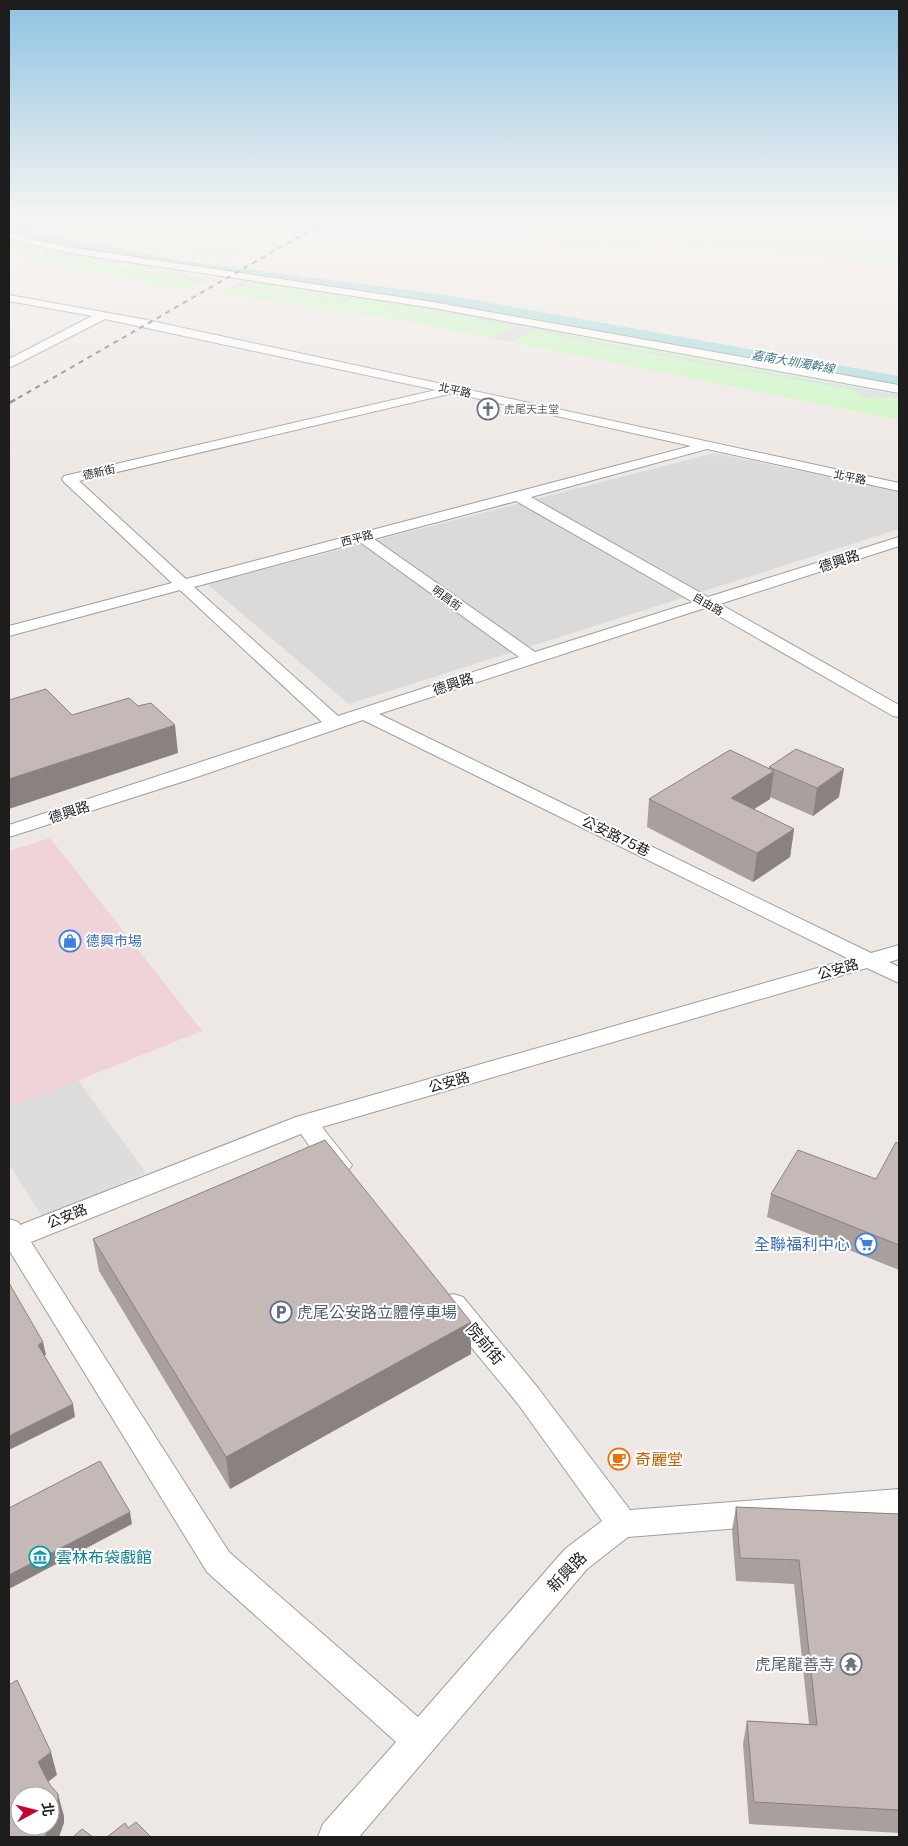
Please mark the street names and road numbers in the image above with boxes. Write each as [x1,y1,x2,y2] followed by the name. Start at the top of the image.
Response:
[438,381,472,399] street label: 北平路
[82,462,116,482] street label: 德新街
[833,468,867,486] street label: 北平路
[340,528,374,548] street label: 西平路
[817,547,861,575] street label: 德興路
[430,583,464,613] street label: 明昌街
[691,591,725,617] street label: 自由路
[431,670,475,698] street label: 德興路
[47,798,91,826] street label: 德興路
[580,813,652,859] street label: 公安路75巷
[816,956,860,982] street label: 公安路
[427,1069,471,1095] street label: 公安路
[45,1201,89,1231] street label: 公安路
[462,1320,508,1368] street label: 院前街
[543,1548,591,1596] street label: 新興路

